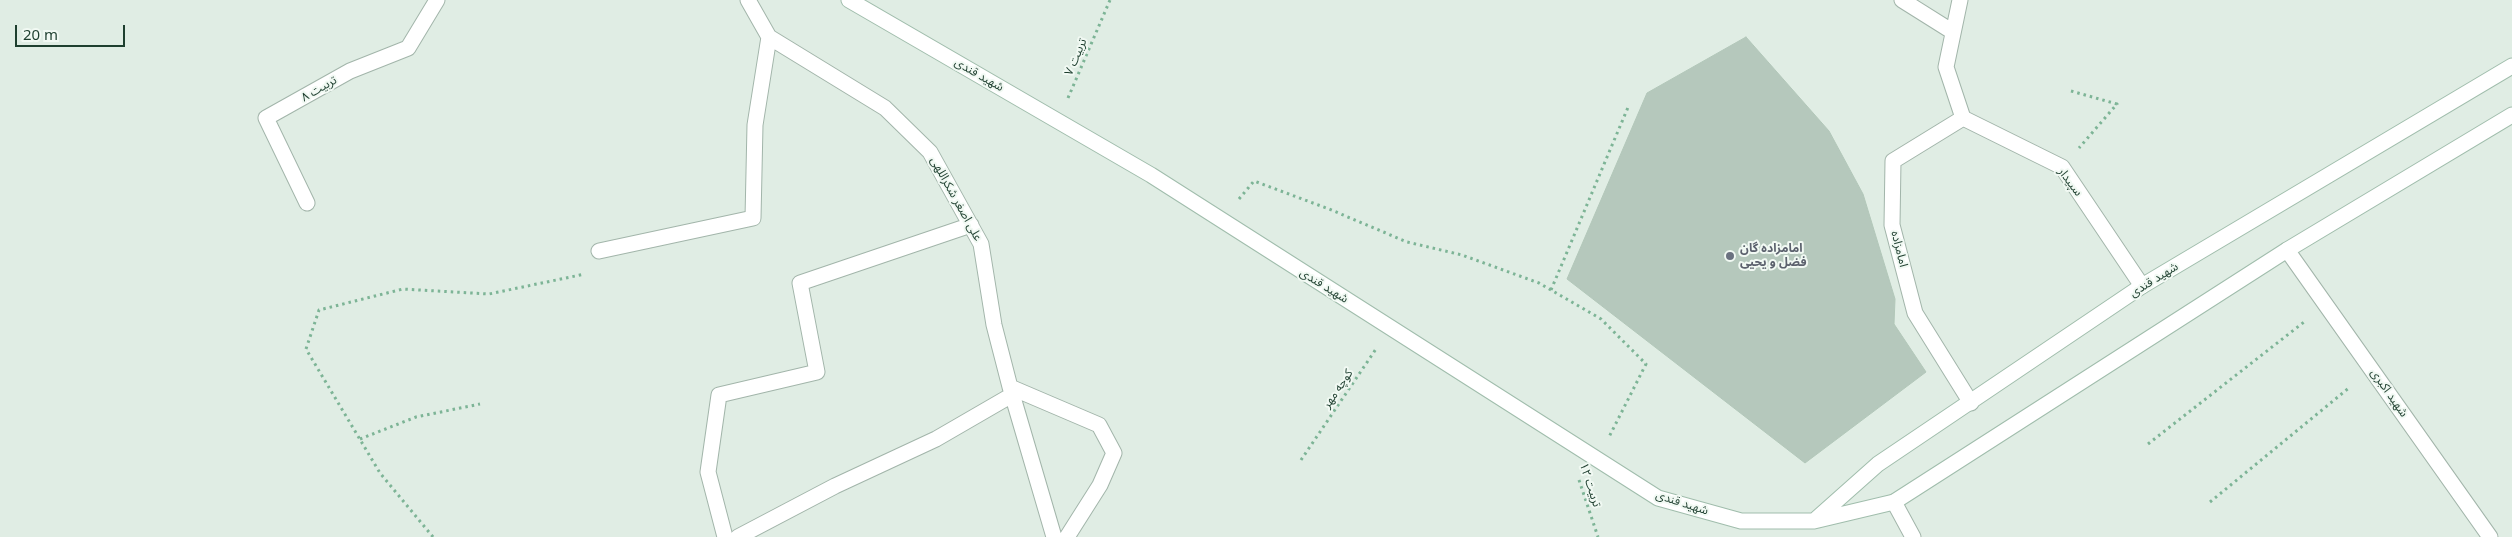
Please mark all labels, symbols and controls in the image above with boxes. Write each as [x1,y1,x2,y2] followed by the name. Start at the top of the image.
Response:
[18,15,128,47] scale bar
[23,24,58,44] text: 20 m
[1062,36,1090,78] street label: تربیت ۷
[952,55,1006,95] street label: شهید قندی
[299,73,339,105] street label: تربیت ۸
[927,154,985,244] street label: علی اصغر شکراللهی
[2055,165,2085,199] street label: سپیدار
[1888,229,1910,269] street label: امامزاده
[1740,242,1806,270] place label: امامزاده گان فضل و یحیی
[1724,250,1736,262] marker: امامزاده گان فضل و یحیی
[2127,259,2181,301] street label: شهید قندی
[1297,265,1351,307] street label: شهید قندی
[2367,366,2411,420] street label: شهید اکبری
[1320,367,1356,411] street label: کوچه مهر
[1576,461,1604,509] street label: تربیت ۱۲
[1654,488,1710,518] street label: شهید قندی

